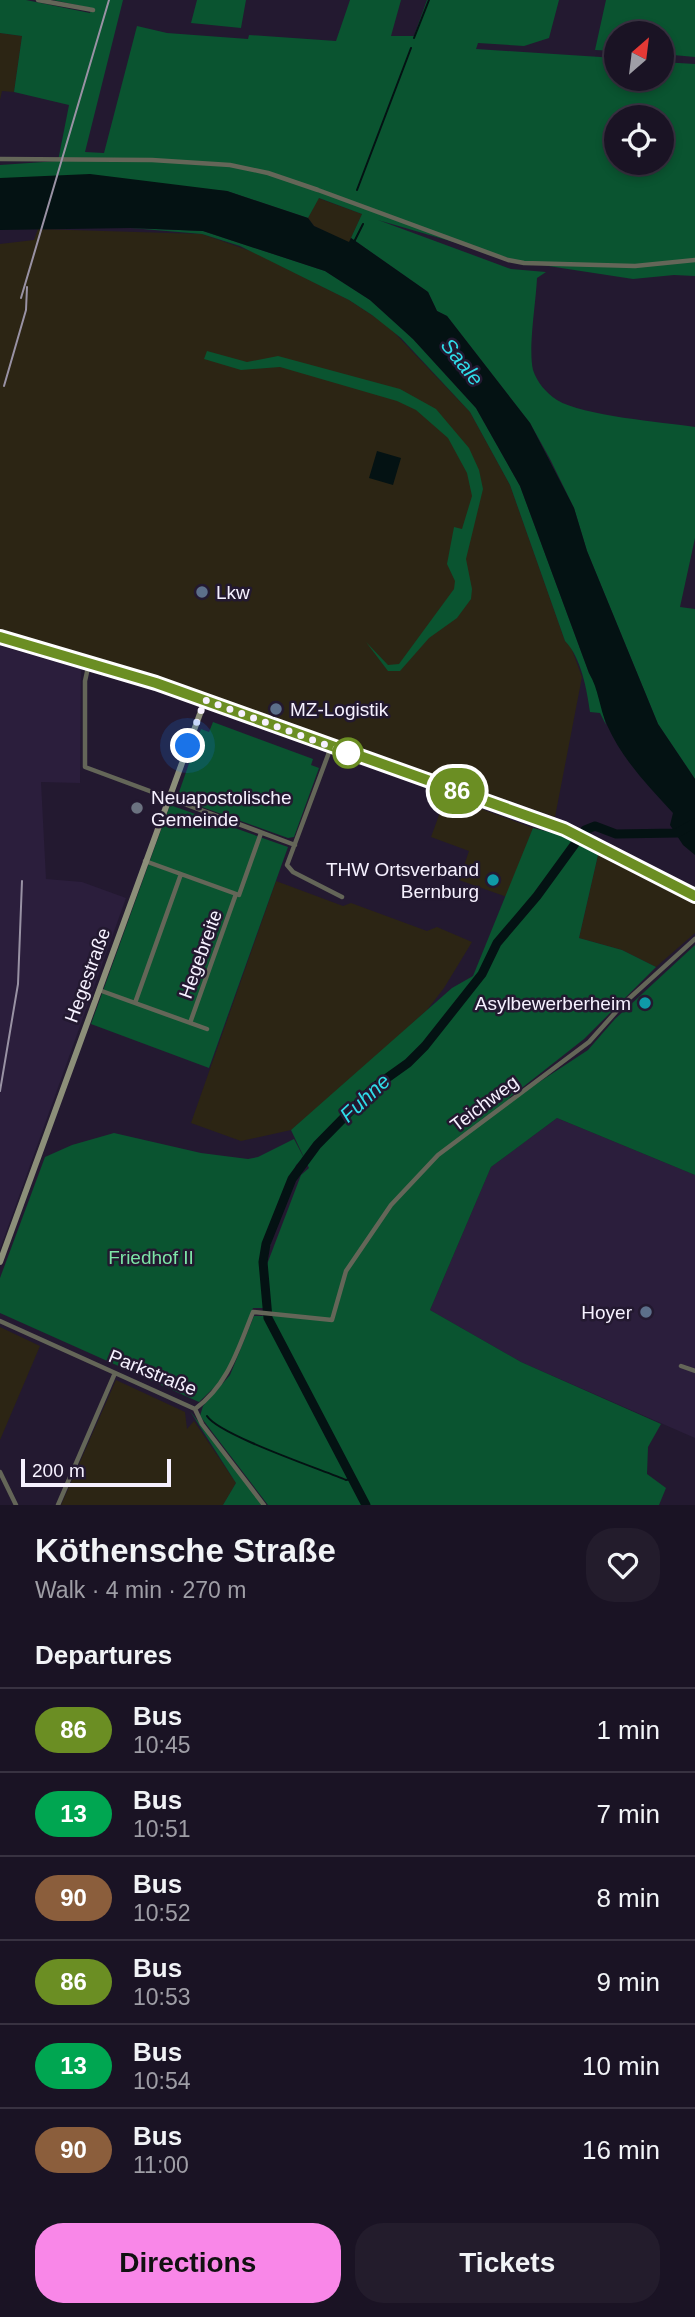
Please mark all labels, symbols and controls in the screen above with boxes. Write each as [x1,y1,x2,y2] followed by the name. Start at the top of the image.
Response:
[604,21,674,91] north arrow
[604,21,674,175] map controls
[604,105,674,175] button: locate
[437,334,488,390] water label: Saale
[216,582,250,603] place label: Lkw
[194,584,210,600] marker: Lkw
[290,699,389,720] place label: MZ-Logistik
[268,701,284,717] marker: MZ-Logistik
[170,728,205,763] your location
[333,738,363,768] unlabelled marker
[426,768,489,814] line badge: 86
[444,777,470,804] text: 86
[151,787,291,830] place label: Neuapostolische Gemeinde
[129,800,145,816] marker: Neuapostolische Gemeinde
[326,859,479,902] place label: THW Ortsverband Bernburg
[485,872,501,888] marker: THW Ortsverband Bernburg
[175,907,226,1001] street label: Hegebreite
[61,925,114,1025] street label: Hegestraße
[475,993,631,1014] place label: Asylbewerberheim
[637,995,653,1011] marker: Asylbewerberheim
[335,1069,394,1126] water label: Fuhne
[446,1071,522,1136] street label: Teichweg
[108,1247,194,1268] park label: Friedhof II
[581,1302,633,1323] place label: Hoyer
[638,1304,654,1320] marker: Hoyer
[106,1345,200,1400] street label: Parkstraße
[21,1456,172,1488] scale bar
[32,1460,85,1481] text: 200 m
[586,1528,660,1602] button: heart
[35,1532,336,1569] text: Köthensche Straße
[35,1577,246,1603] text: Walk · 4 min · 270 m
[35,1640,172,1670] text: Departures
[133,1701,182,1731] text: Bus
[596,1715,660,1745] text: 1 min
[60,1716,87,1743] text: 86
[133,1732,191,1758] text: 10:45
[133,1785,182,1815] text: Bus
[596,1799,660,1829] text: 7 min
[60,1800,87,1827] text: 13
[133,1816,191,1842] text: 10:51
[133,1869,182,1899] text: Bus
[596,1883,660,1913] text: 8 min
[60,1884,87,1911] text: 90
[133,1900,191,1926] text: 10:52
[133,1953,182,1983] text: Bus
[596,1967,660,1997] text: 9 min
[60,1968,87,1995] text: 86
[133,1984,191,2010] text: 10:53
[133,2037,182,2067] text: Bus
[582,2051,660,2081] text: 10 min
[60,2052,87,2079] text: 13
[133,2068,191,2094] text: 10:54
[133,2121,182,2151] text: Bus
[582,2135,660,2165] text: 16 min
[60,2136,87,2163] text: 90
[133,2152,189,2178] text: 11:00
[35,2223,341,2303] button: Directions
[355,2223,660,2303] button: Tickets

